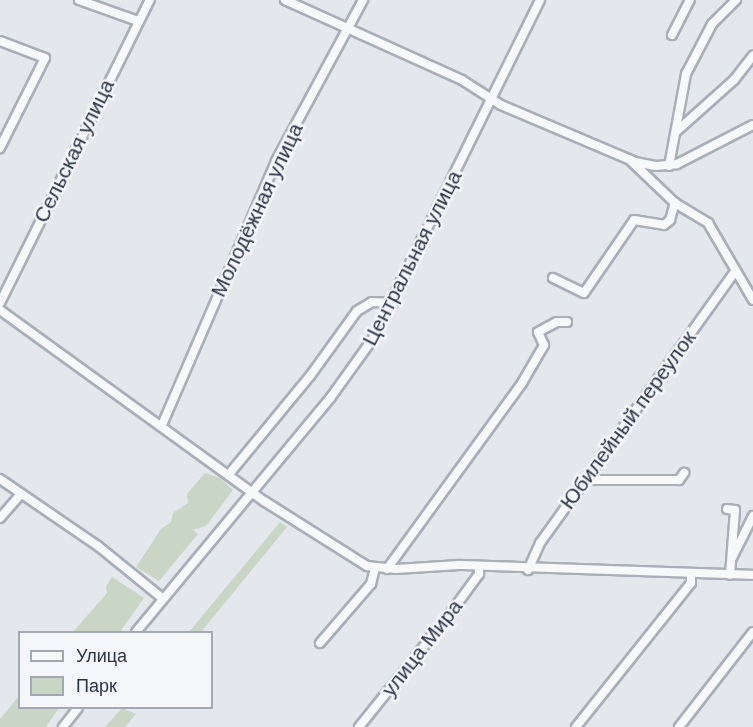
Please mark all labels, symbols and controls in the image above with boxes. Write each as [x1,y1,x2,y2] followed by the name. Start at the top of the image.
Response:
[28,75,120,227] street label: Сельская улица
[206,119,308,301] street label: Молодёжная улица
[357,166,467,350] street label: Центральная улица
[555,326,701,514] street label: Юбилейный переулок
[376,594,468,702] street label: улица Мира
[18,631,213,709] legend
[76,646,127,666] text: Улица
[76,676,117,696] text: Парк

